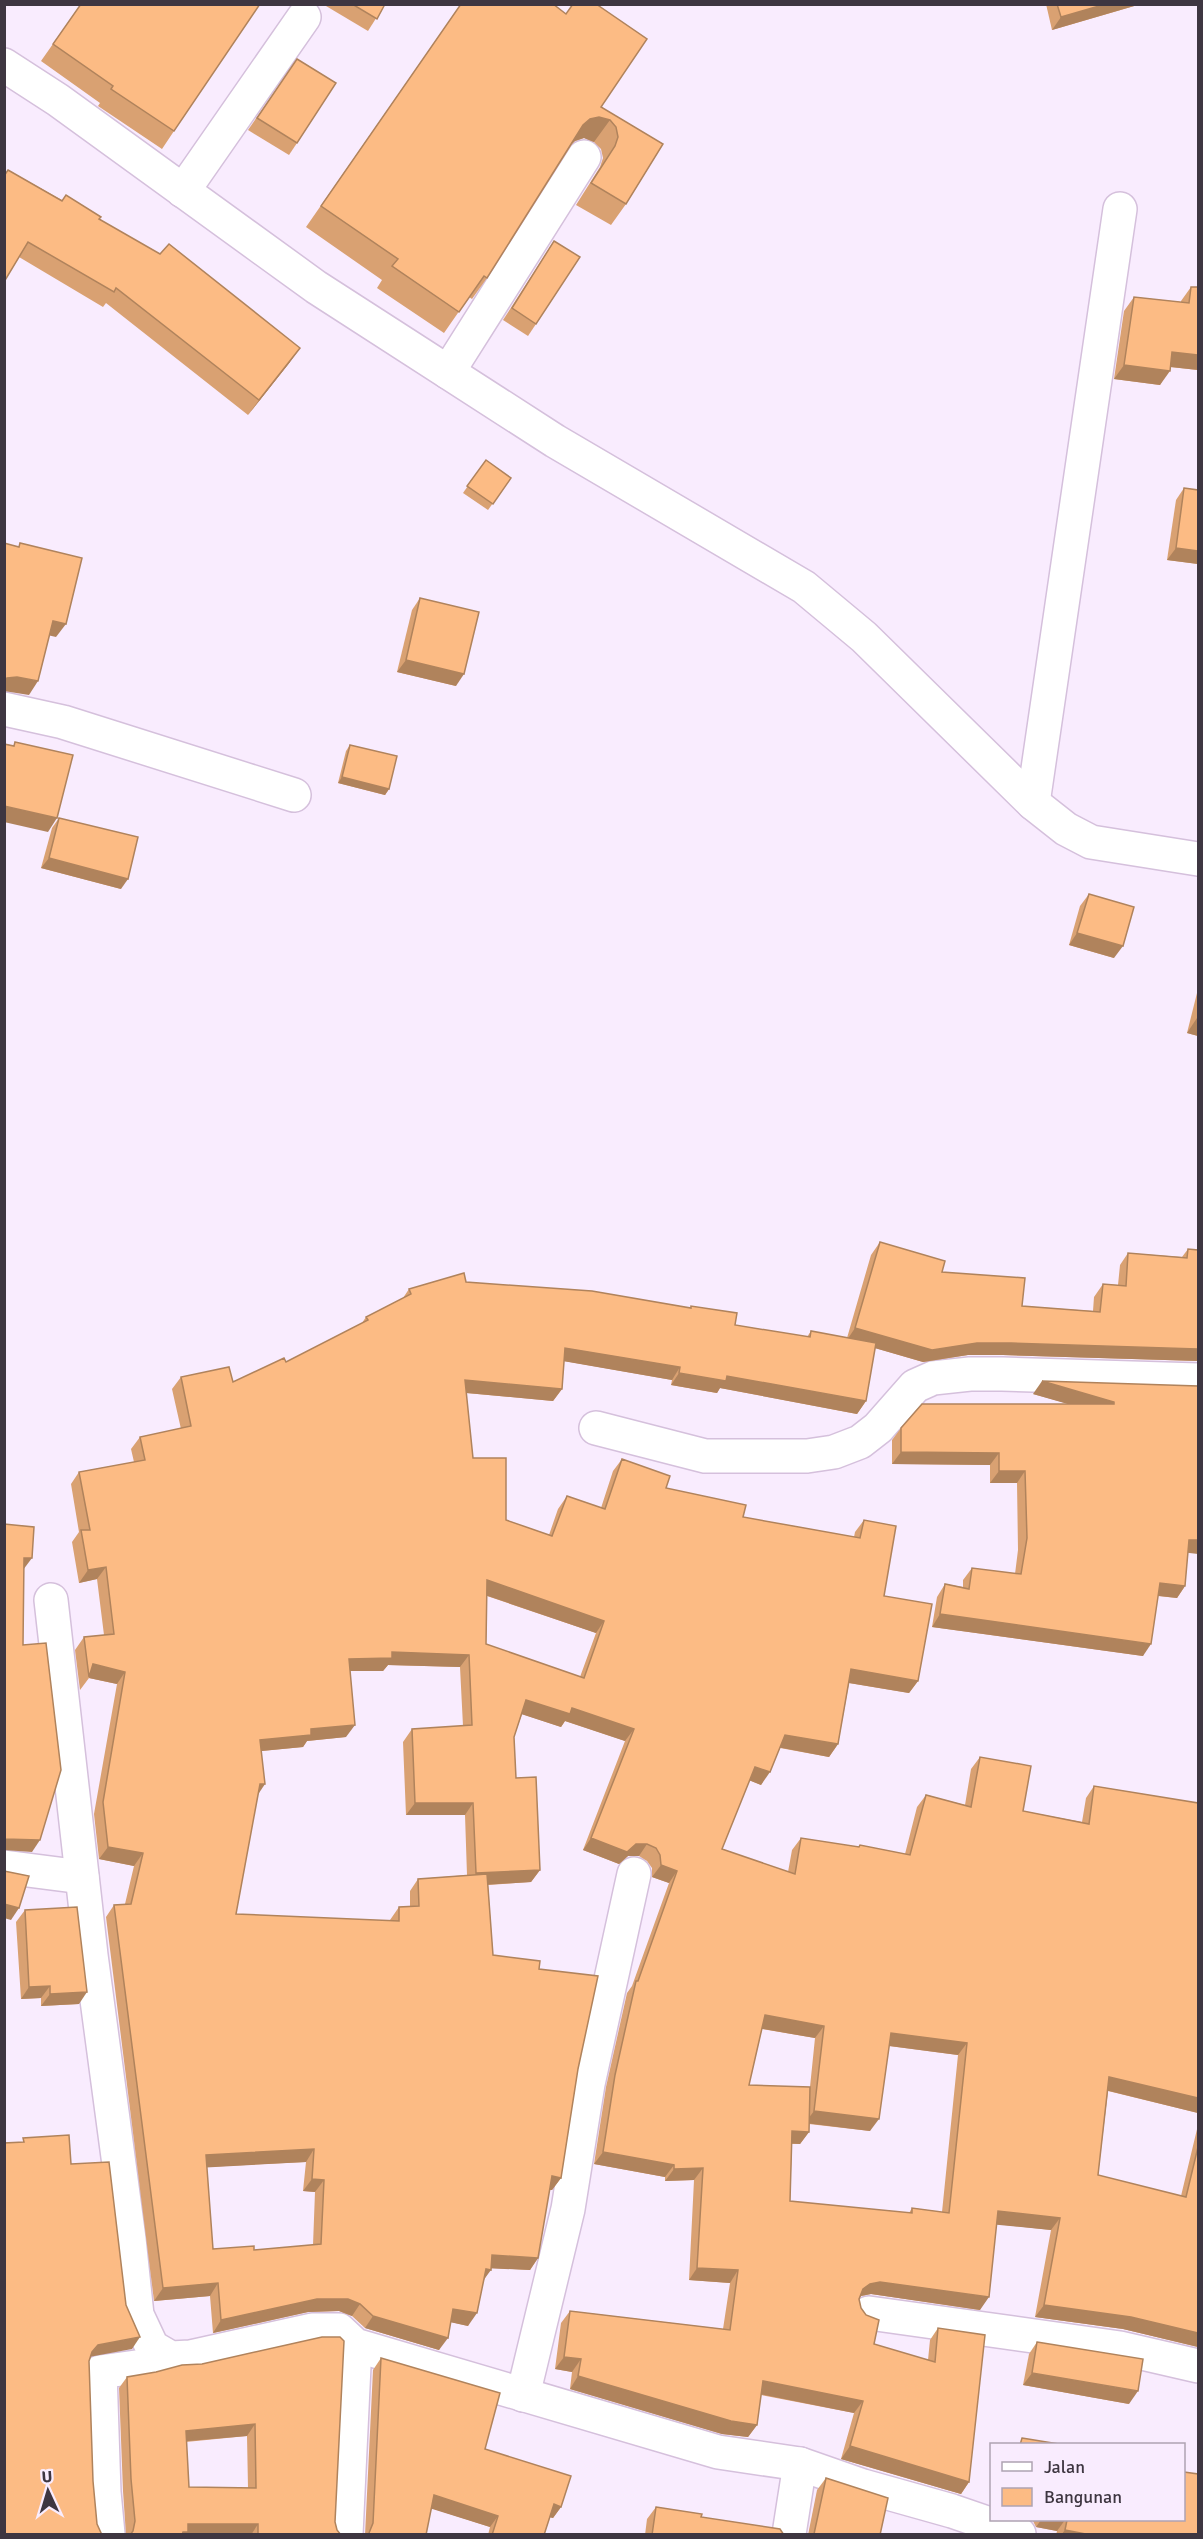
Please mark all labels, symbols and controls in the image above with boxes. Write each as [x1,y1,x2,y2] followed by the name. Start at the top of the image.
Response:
[990,2443,1185,2521] legend
[1044,2456,1085,2478] text: Jalan
[18,2461,78,2521] north arrow
[41,2467,53,2487] text: U
[1044,2486,1122,2508] text: Bangunan

